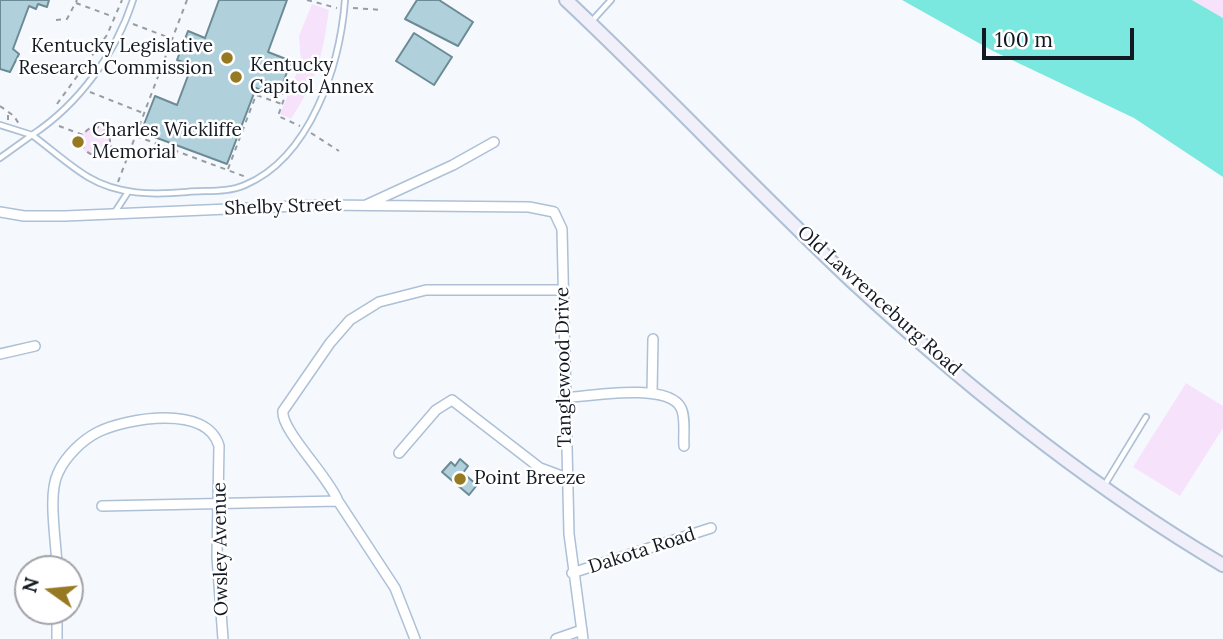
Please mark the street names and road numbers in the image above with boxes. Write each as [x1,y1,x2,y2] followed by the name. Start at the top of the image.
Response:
[224,194,342,220] street label: Shelby Street
[792,221,966,381] street label: Old Lawrenceburg Road
[551,287,577,447] street label: Tanglewood Drive
[208,482,234,616] street label: Owsley Avenue
[586,523,698,579] street label: Dakota Road

